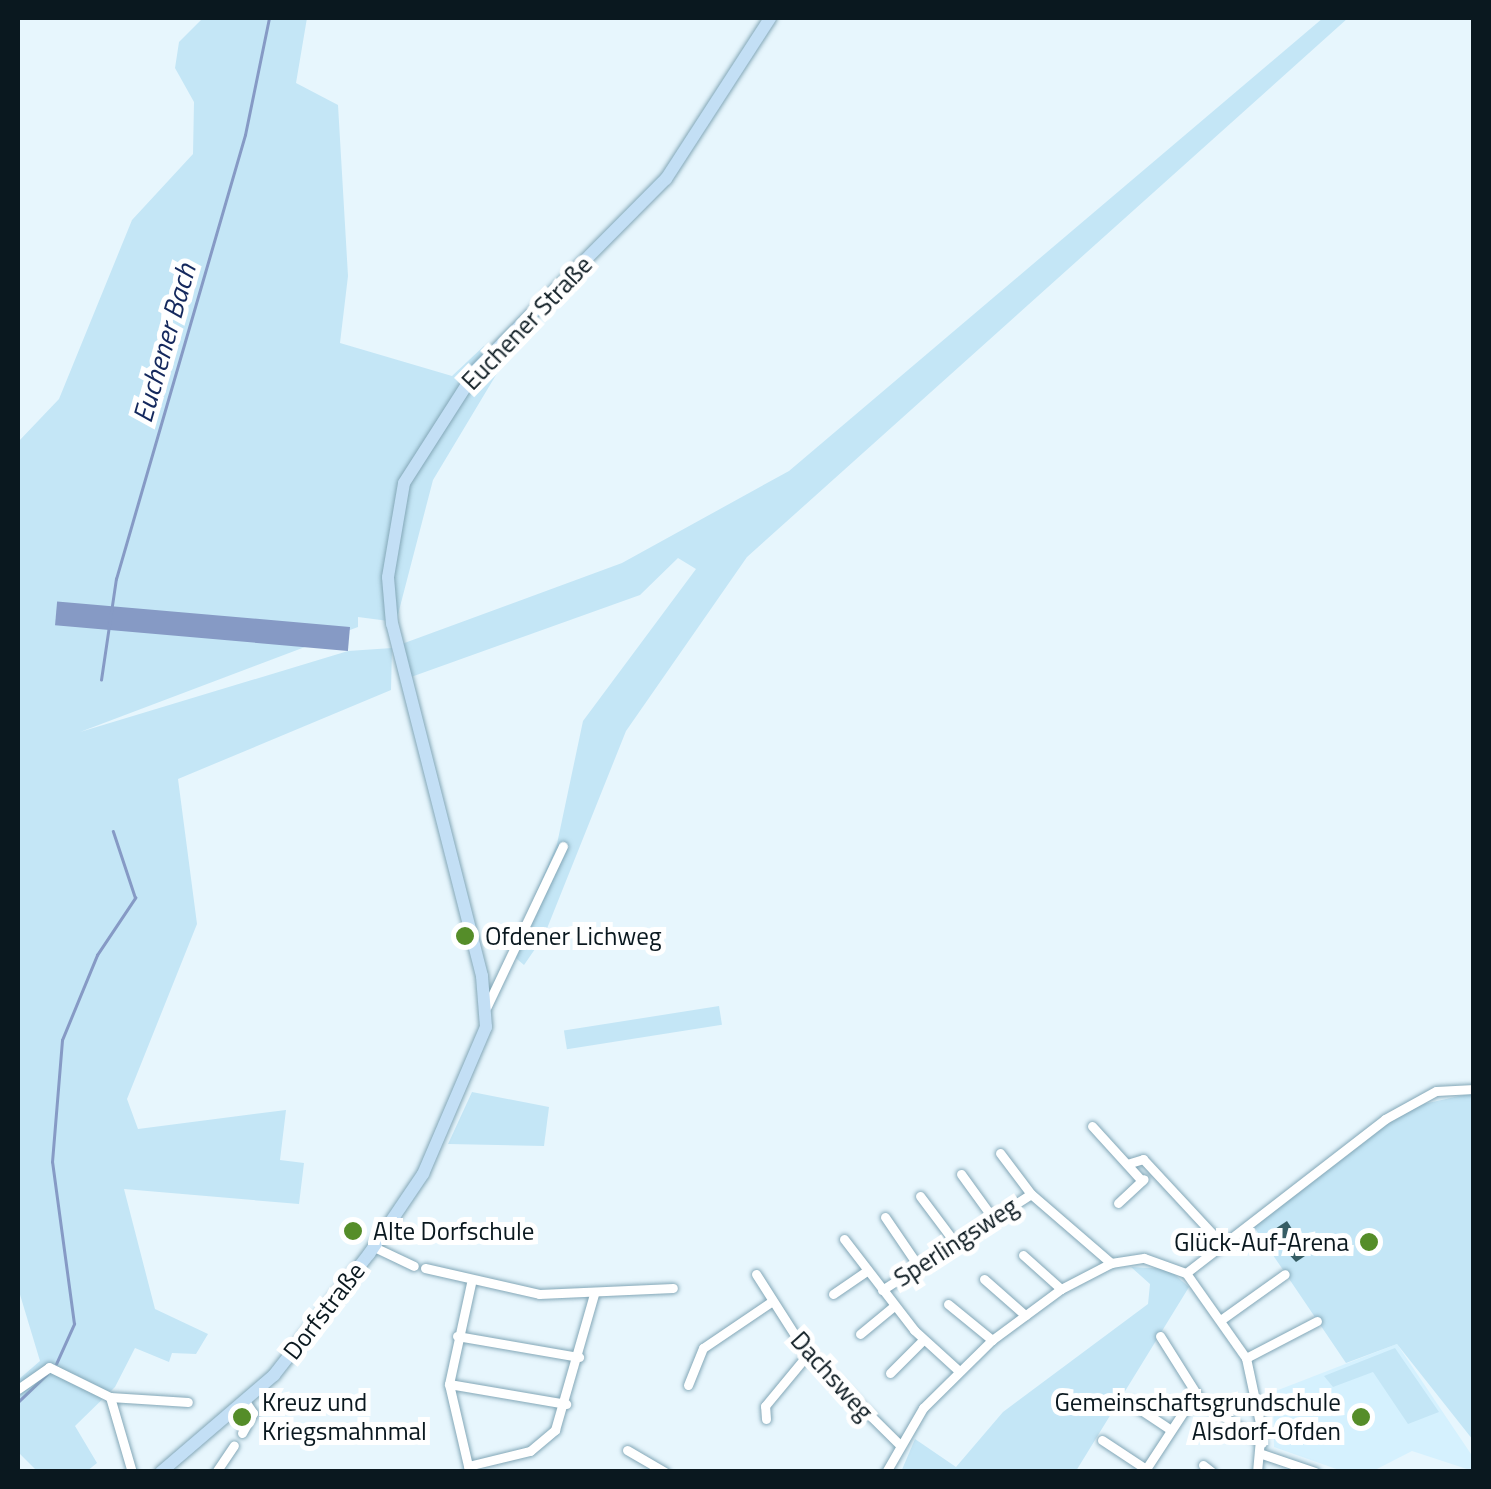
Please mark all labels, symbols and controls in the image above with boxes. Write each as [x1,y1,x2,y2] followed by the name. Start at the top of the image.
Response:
[456,250,598,396] street label: Euchener Straße
[125,260,203,426] water label: Euchener Bach
[485,921,662,951] place label: Ofdener Lichweg
[454,925,476,947] marker: Ofdener Lichweg
[889,1191,1023,1293] street label: Sperlingsweg
[373,1216,534,1246] place label: Alte Dorfschule
[342,1220,364,1242] marker: Alte Dorfschule
[1174,1227,1349,1257] place label: Glück-Auf-Arena
[1358,1231,1380,1253] marker: Glück-Auf-Arena
[277,1257,371,1365] street label: Dorfstraße
[784,1325,880,1427] street label: Dachsweg
[262,1388,427,1447] place label: Kreuz und Kriegsmahnmal
[1054,1388,1341,1447] place label: Gemeinschaftsgrundschule Alsdorf-Ofden
[231,1406,253,1428] marker: Kreuz und Kriegsmahnmal
[1350,1406,1372,1428] marker: Gemeinschaftsgrundschule Alsdorf-Ofden

